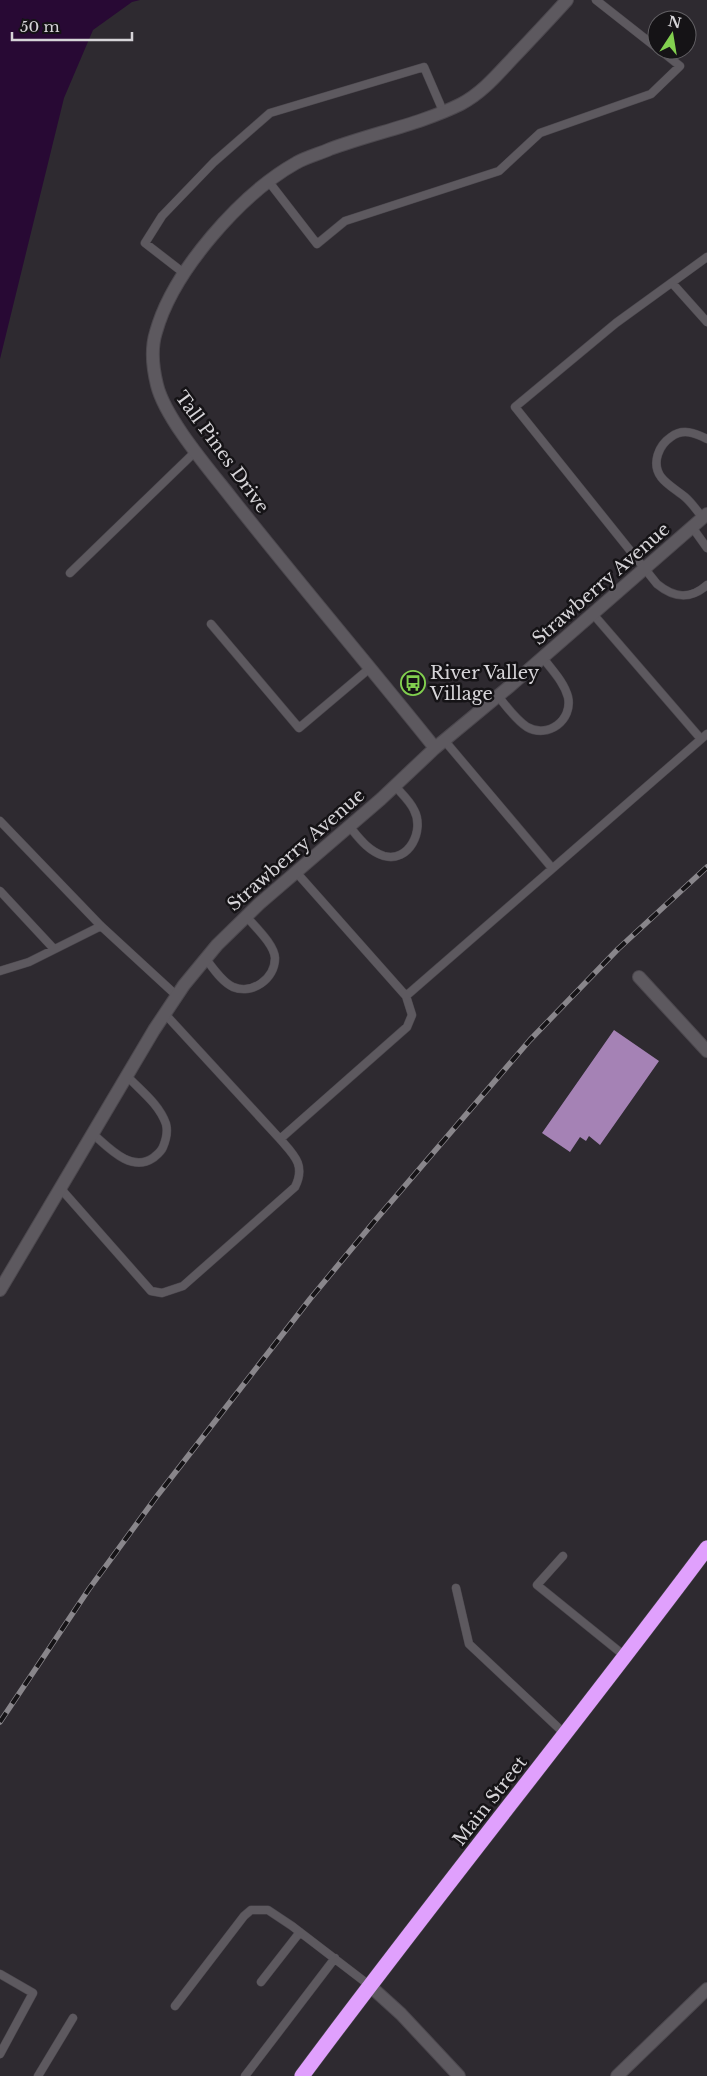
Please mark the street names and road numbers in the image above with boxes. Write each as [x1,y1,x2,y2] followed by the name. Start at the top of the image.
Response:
[170,387,274,517] street label: Tall Pines Drive
[528,518,674,650] street label: Strawberry Avenue
[223,784,369,916] street label: Strawberry Avenue
[448,1752,532,1850] street label: Main Street

